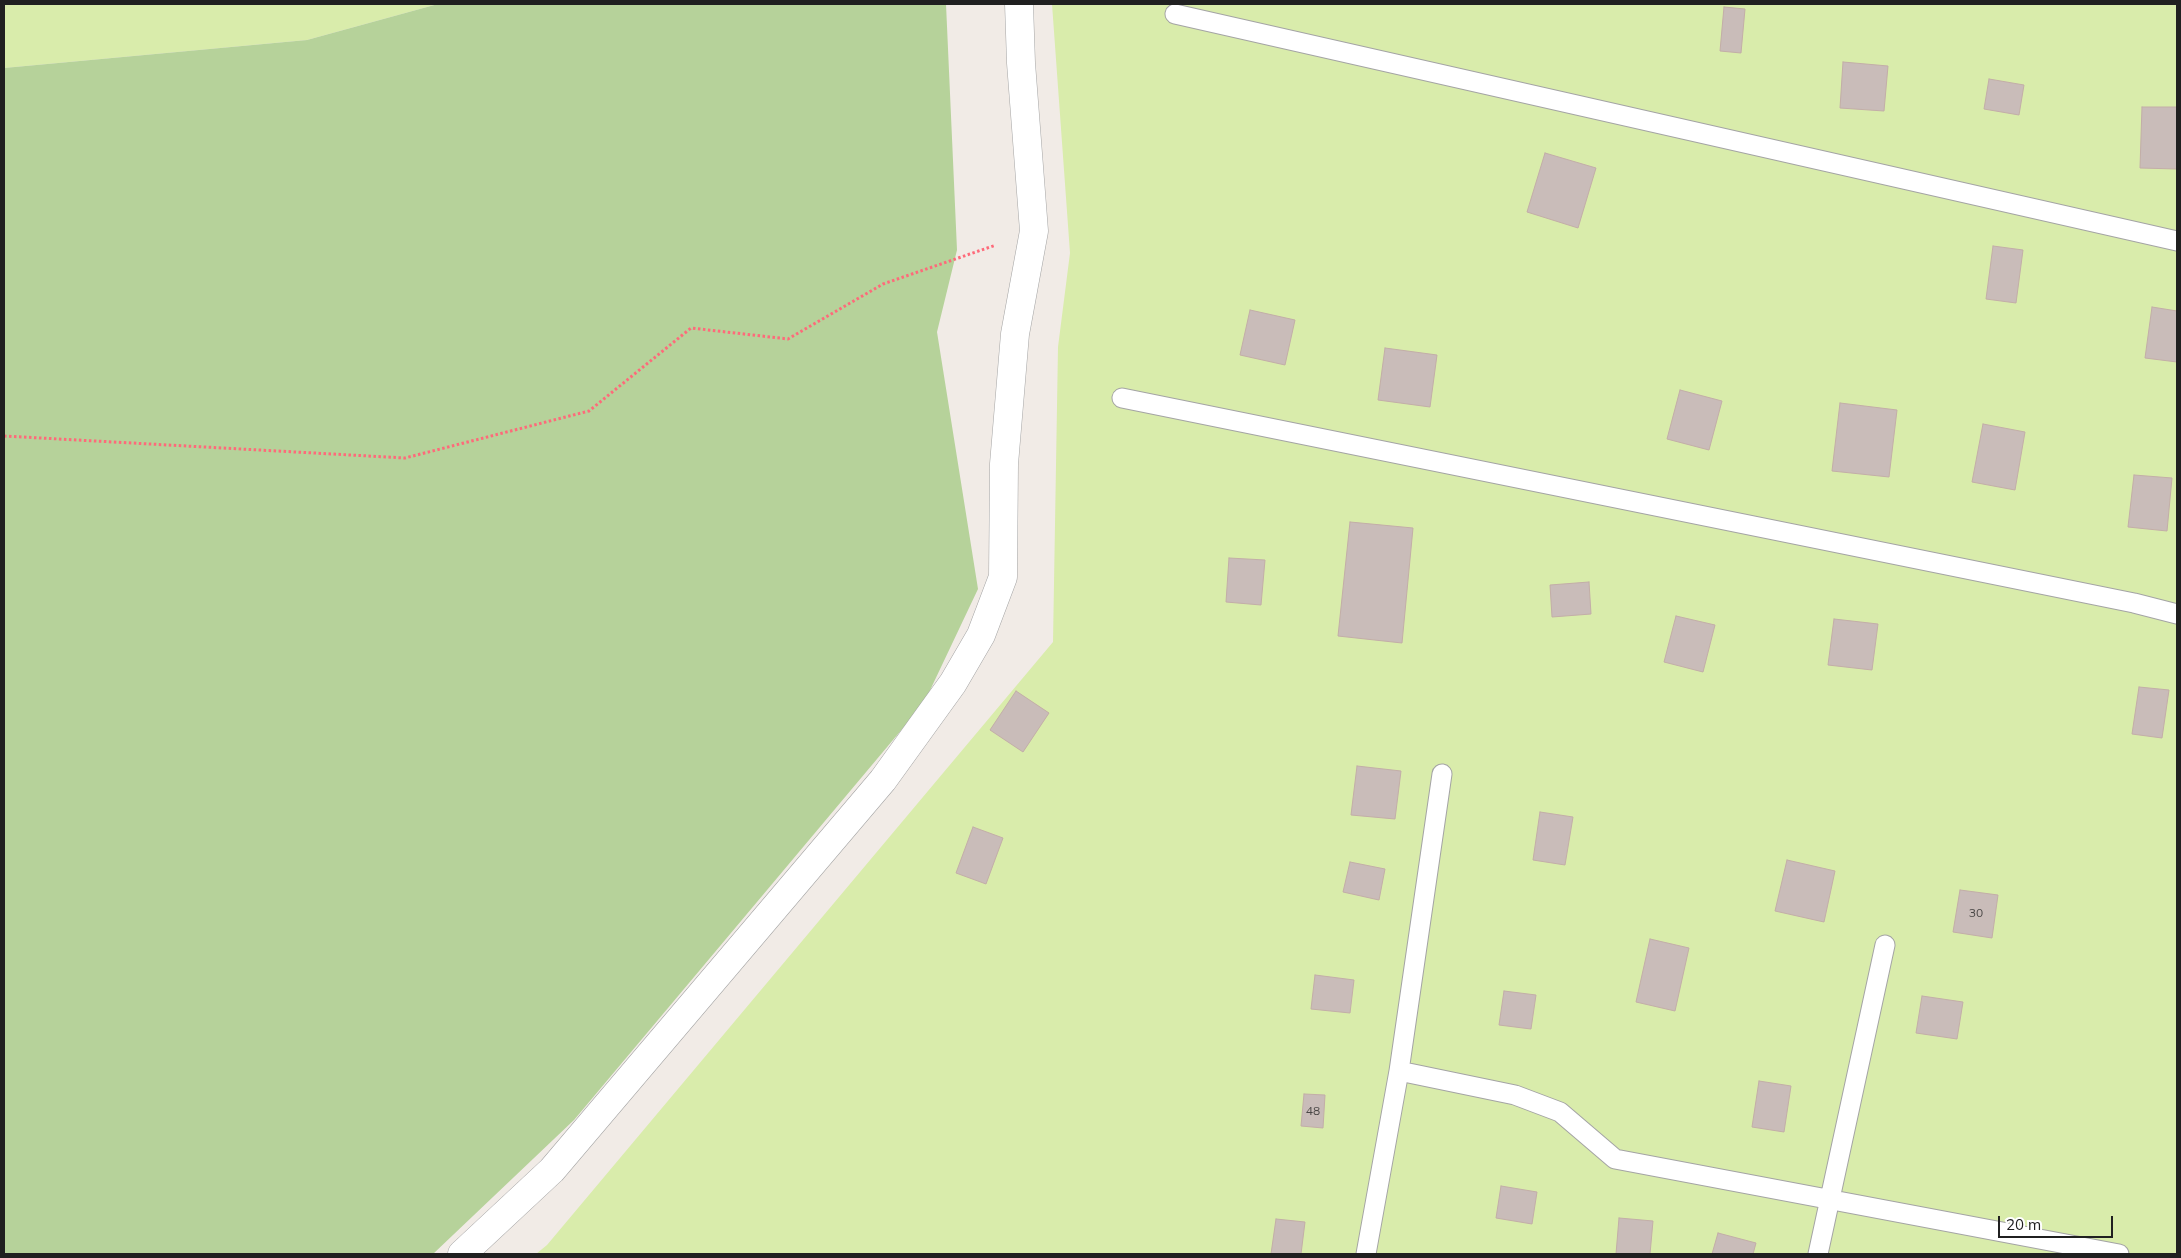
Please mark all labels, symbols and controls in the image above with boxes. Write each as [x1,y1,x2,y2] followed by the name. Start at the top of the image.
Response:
[1969,906,1983,920] house number: 30
[1306,1104,1320,1118] house number: 48
[2001,1206,2116,1238] scale bar
[2006,1215,2041,1234] text: 20 m

